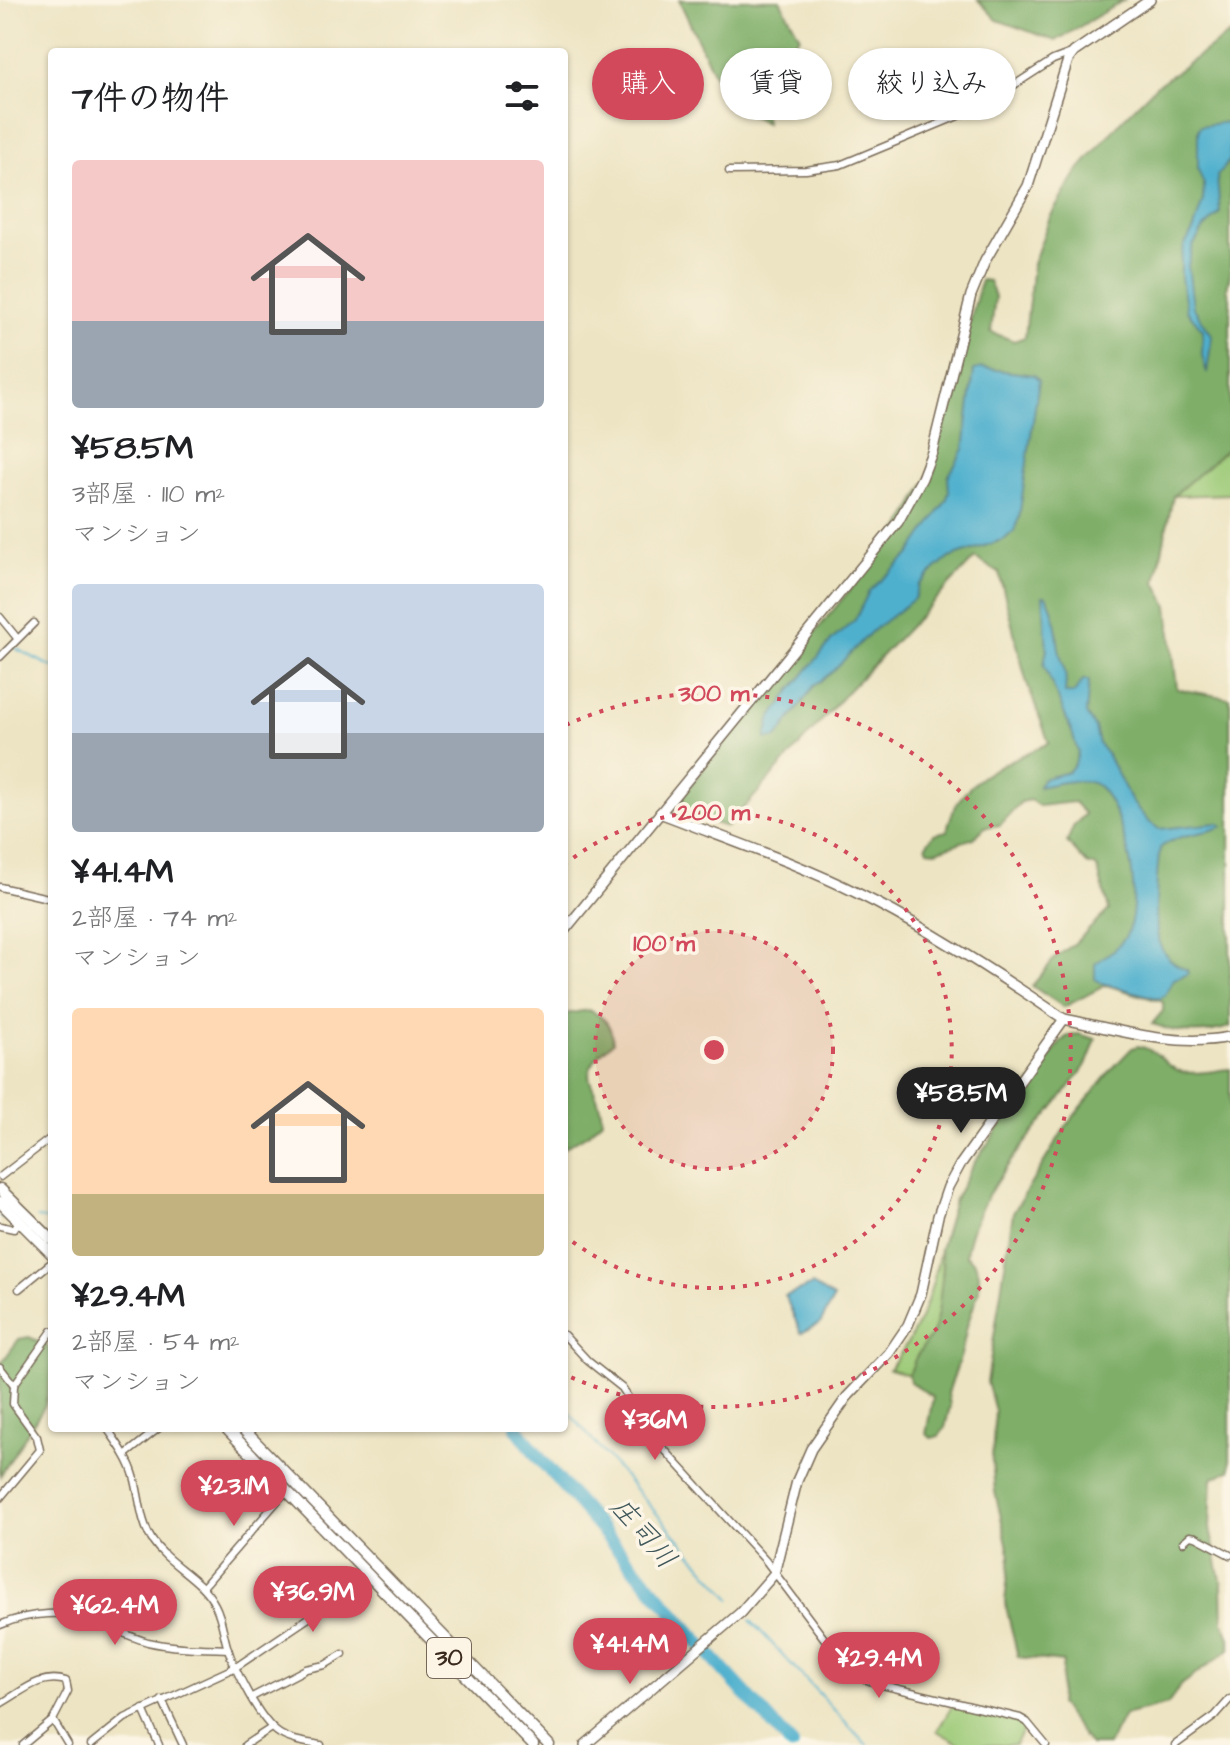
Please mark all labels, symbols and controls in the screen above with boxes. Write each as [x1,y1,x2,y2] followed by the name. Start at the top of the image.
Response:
[592,48,704,120] chip: 購入
[720,48,832,120] chip: 賃貸
[848,48,1016,120] chip: 絞り込み
[500,74,544,118] icon: filters
[72,75,229,123] text: 7件の物件
[236,212,380,356] icon: home
[72,424,193,472] text: ¥58.5M
[72,476,225,512] text: 3部屋 · 110 m²
[72,516,201,552] text: マンション
[236,636,380,780] icon: home
[678,677,750,711] text: 300 m
[677,796,750,830] text: 200 m
[72,848,174,896] text: ¥41.4M
[72,900,237,936] text: 2部屋 · 74 m²
[633,927,695,961] text: 100 m
[72,940,201,976] text: マンション
[700,1036,728,1064] centre of rings
[236,1060,380,1204] icon: home
[896,1067,1026,1135] pin: ¥58.5M
[915,1075,1007,1111] text: ¥58.5M
[72,1272,185,1320] text: ¥29.4M
[72,1324,240,1360] text: 2部屋 · 54 m²
[72,1364,201,1400] text: マンション
[608,1394,702,1462] pin: ¥36M
[623,1402,687,1438] text: ¥36M
[169,1460,299,1528] pin: ¥23.1M
[199,1468,269,1504] text: ¥23.1M
[601,1489,685,1577] water label: 庄司川
[248,1566,378,1634] pin: ¥36.9M
[271,1574,355,1610] text: ¥36.9M
[50,1579,180,1647] pin: ¥62.4M
[71,1587,159,1623] text: ¥62.4M
[565,1618,695,1686] pin: ¥41.4M
[591,1626,669,1662] text: ¥41.4M
[814,1632,944,1700] pin: ¥29.4M
[427,1638,471,1678] road number: 30
[836,1640,922,1676] text: ¥29.4M

